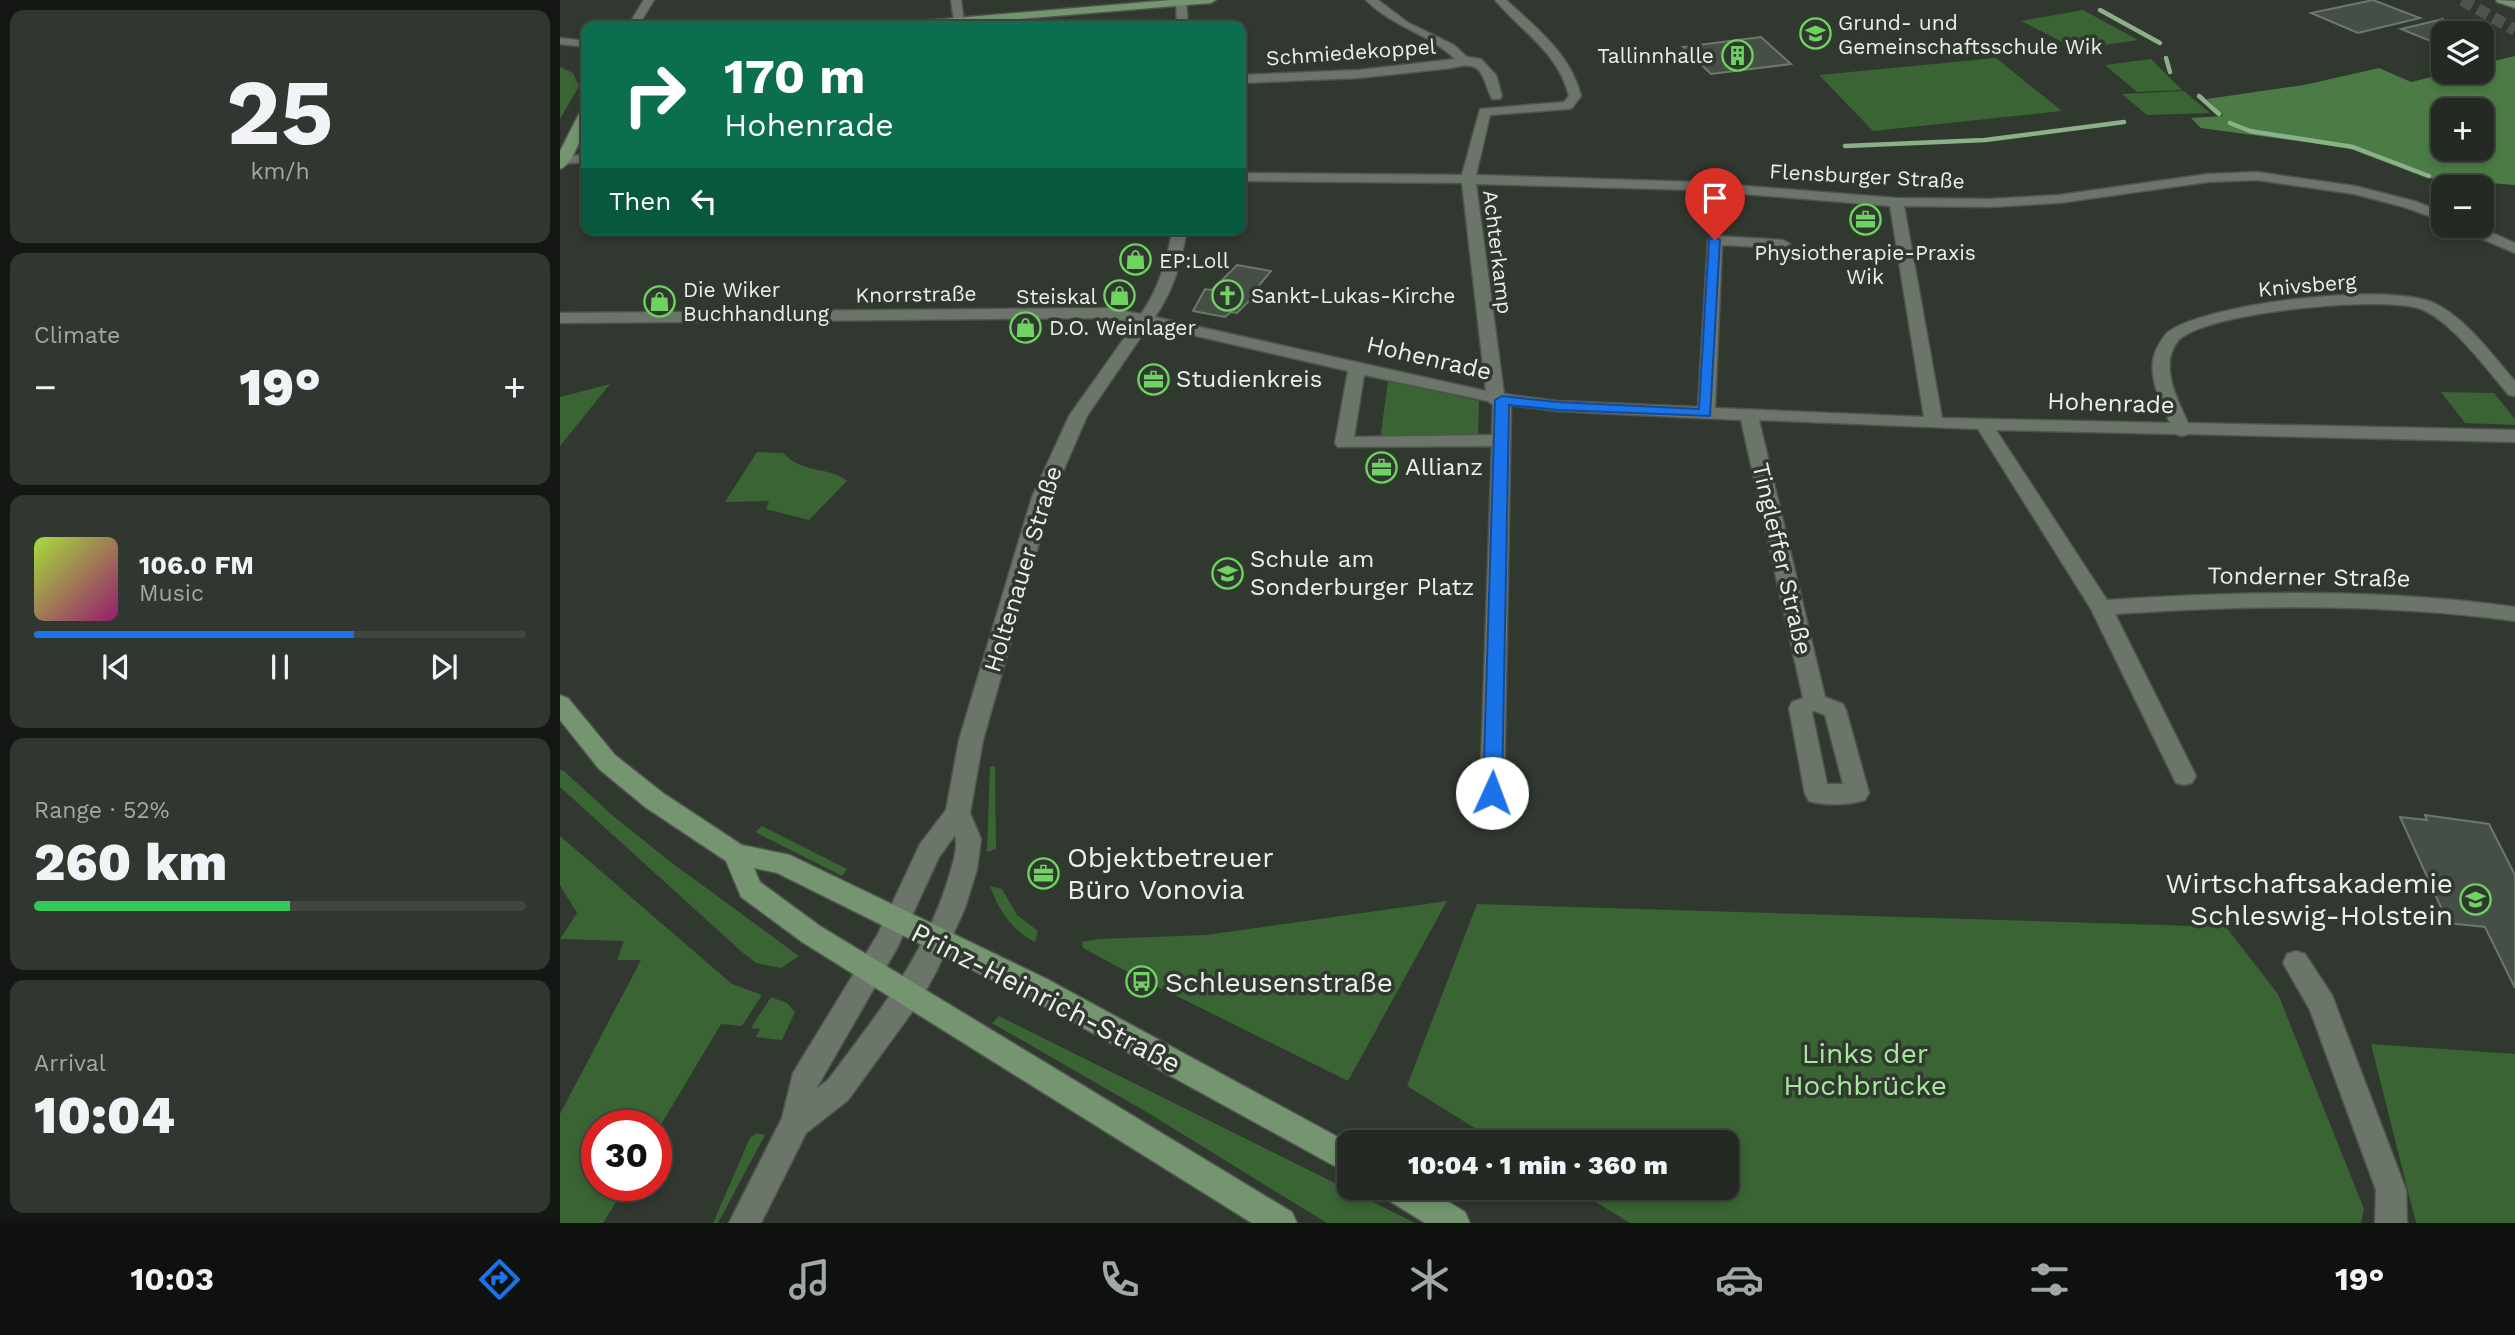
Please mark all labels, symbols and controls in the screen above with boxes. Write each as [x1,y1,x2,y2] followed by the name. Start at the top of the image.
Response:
[1838,10,2102,59] place label: Grund- und Gemeinschaftsschule Wik
[1798,17,1832,51] school or university icon: Grund- und Gemeinschaftsschule Wik
[2431,21,2494,238] map controls
[2431,21,2494,84] button: layers
[1265,34,1437,70] street label: Schmiedekoppel
[1720,38,1754,72] building icon: Tallinnhalle
[1597,43,1714,68] place label: Tallinnhalle
[724,47,865,105] text: 170 m
[609,49,700,140] icon: right
[226,59,334,166] text: 25
[2431,98,2494,161] button: +
[724,106,894,144] text: Hohenrade
[250,158,310,185] text: km/h
[1769,158,1965,194] street label: Flensburger Straße
[1685,168,1745,240] pin
[2431,175,2494,238] button: −
[1696,179,1734,217] icon: arrive
[685,182,723,220] icon: left
[609,186,671,216] text: Then
[1478,189,1518,315] street label: Achterkamp
[1848,203,1882,237] office icon: Physiotherapie-Praxis Wik
[1754,240,1976,289] place label: Physiotherapie-Praxis Wik
[1119,243,1153,277] shop icon: EP:Loll
[1159,248,1230,273] place label: EP:Loll
[2257,268,2358,302] street label: Knivsberg
[683,277,830,326] place label: Die Wiker Buchhandlung
[1211,278,1245,312] church icon: Sankt-Lukas-Kirche
[1103,279,1137,313] shop icon: Steiskal
[855,280,977,308] street label: Knorrstraße
[1251,283,1455,308] place label: Sankt-Lukas-Kirche
[643,284,677,318] shop icon: Die Wiker Buchhandlung
[1016,284,1098,309] place label: Steiskal
[1009,310,1043,344] shop icon: D.O. Weinlager
[1049,315,1196,340] place label: D.O. Weinlager
[34,322,120,349] text: Climate
[1364,330,1494,386] street label: Hohenrade
[239,357,321,418] text: 19°
[1136,362,1170,396] office icon: Studienkreis
[34,365,57,409] text: −
[503,365,526,409] text: +
[1176,365,1322,393] place label: Studienkreis
[2047,387,2175,419] street label: Hohenrade
[1365,450,1399,484] office icon: Allianz
[1405,453,1483,481] place label: Allianz
[1746,460,1818,658] street label: Tingleffer Straße
[978,462,1068,676] street label: Holtenauer Straße
[1250,545,1474,601] place label: Schule am Sonderburger Platz
[139,550,254,580] text: 106.0 FM
[1210,556,1244,590] school or university icon: Schule am Sonderburger Platz
[2207,561,2411,593] street label: Tonderner Straße
[139,580,204,607] text: Music
[97,648,135,686] icon: previous
[261,648,299,686] icon: pause
[425,648,463,686] icon: next
[1455,756,1529,830] position arrow
[34,797,169,824] text: Range · 52%
[34,832,227,893] text: 260 km
[1067,841,1274,906] place label: Objektbetreuer Büro Vonovia
[1027,856,1061,890] office icon: Objektbetreuer Büro Vonovia
[2165,867,2453,932] place label: Wirtschaftsakademie Schleswig-Holstein
[2459,882,2493,916] school or university icon: Wirtschaftsakademie Schleswig-Holstein
[906,916,1186,1080] street label: Prinz-Heinrich-Straße
[1125,965,1159,999] bus stop icon: Schleusenstraße
[1165,966,1393,999] place label: Schleusenstraße
[1783,1037,1947,1102] park label: Links der Hochbrücke
[34,1050,106,1077] text: Arrival
[34,1085,175,1146] text: 10:04
[581,1110,672,1201] speed limit sign: 30
[1408,1150,1668,1180] text: 10:04 · 1 min · 360 m
[475,1255,524,1304] icon: directions
[785,1255,834,1304] icon: music
[1095,1255,1144,1304] icon: phone
[1405,1255,1454,1304] icon: climate
[1715,1255,1764,1304] icon: car
[2025,1255,2074,1304] icon: filters
[131,1260,214,1298] text: 10:03
[2335,1260,2384,1298] text: 19°

